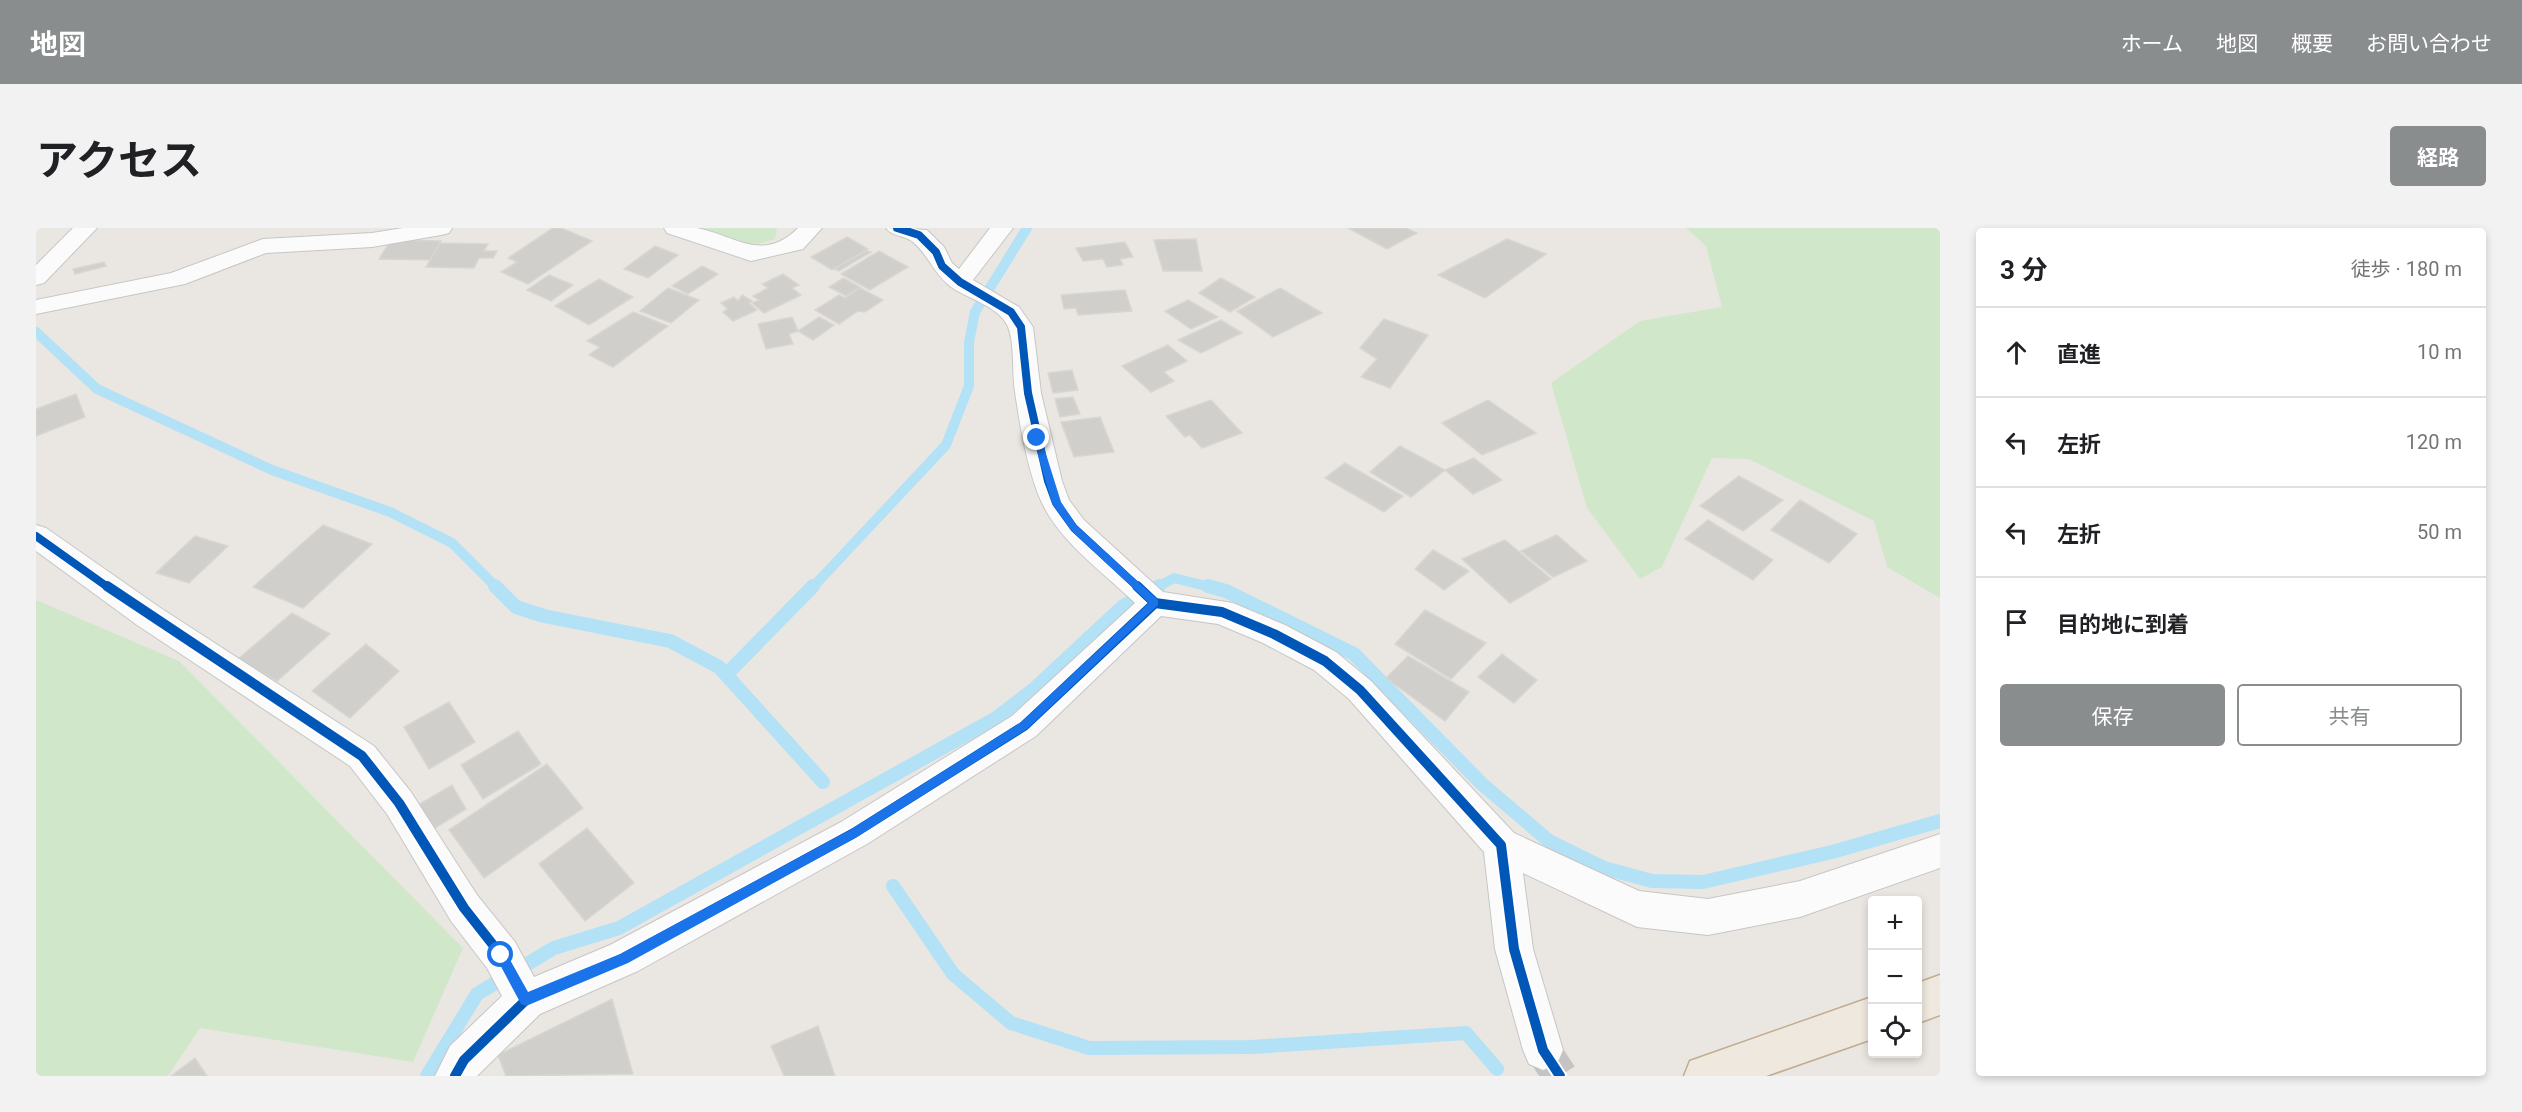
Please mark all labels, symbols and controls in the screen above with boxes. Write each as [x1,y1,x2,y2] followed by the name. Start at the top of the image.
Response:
[30,28,86,61] text: 地図
[2121,32,2183,56] text: ホーム
[2216,32,2258,56] text: 地図
[2291,32,2333,56] text: 概要
[2366,32,2492,56] text: お問い合わせ
[2390,126,2486,186] button: 経路
[36,136,202,185] text: アクセス
[2000,255,2047,285] text: 3 分
[2351,257,2462,281] text: 徒歩 · 180 m
[2000,336,2033,369] icon: ahead
[2417,340,2462,364] text: 10 m
[2057,342,2101,367] text: 直進
[1023,424,1049,450] route end
[2000,426,2033,459] icon: left
[2406,430,2462,454] text: 120 m
[2057,432,2101,457] text: 左折
[2000,516,2033,549] icon: left
[2417,520,2462,544] text: 50 m
[2057,522,2101,547] text: 左折
[2000,606,2033,639] icon: arrive
[2057,612,2189,637] text: 目的地に到着
[2000,684,2225,746] button: 保存
[2237,684,2462,746] button: 共有
[1868,896,1922,1058] map controls
[1868,896,1922,950] button: +
[487,941,513,967] route start
[1868,950,1922,1004] button: −
[1868,1004,1922,1058] button: locate

